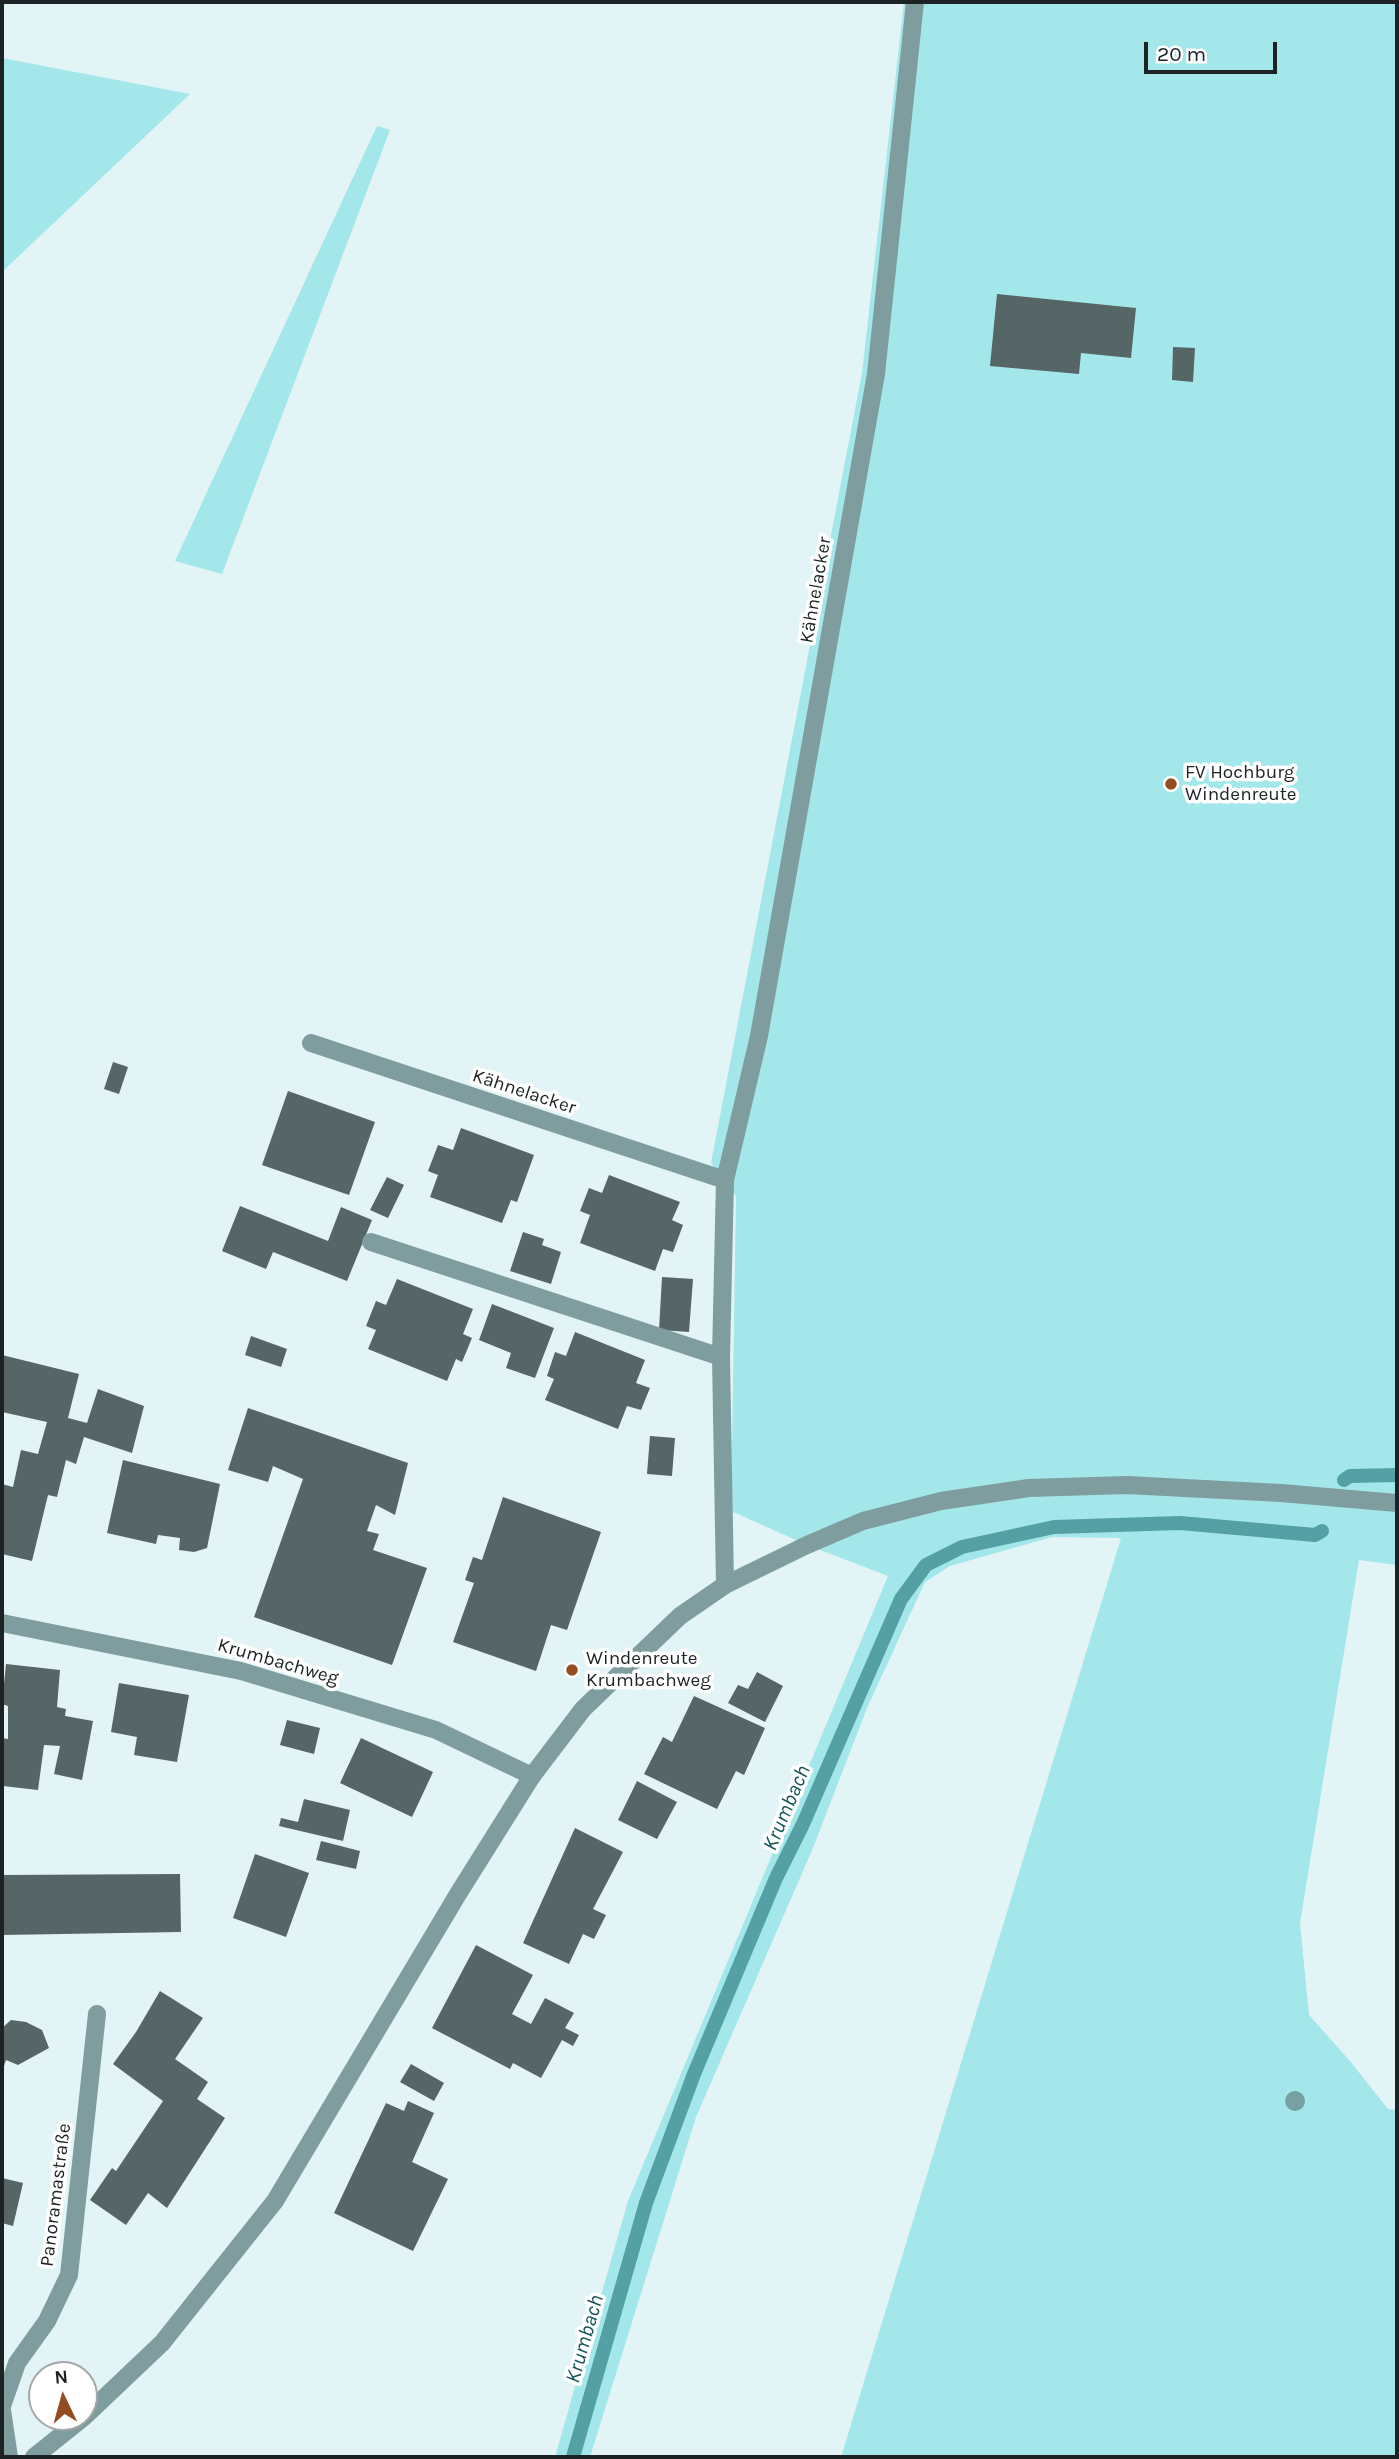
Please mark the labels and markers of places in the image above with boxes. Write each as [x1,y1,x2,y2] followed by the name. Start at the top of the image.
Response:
[1185,762,1297,806] place label: FV Hochburg Windenreute
[1163,776,1179,792] marker: FV Hochburg Windenreute
[586,1648,711,1692] place label: Windenreute Krumbachweg
[564,1662,580,1678] marker: Windenreute Krumbachweg

